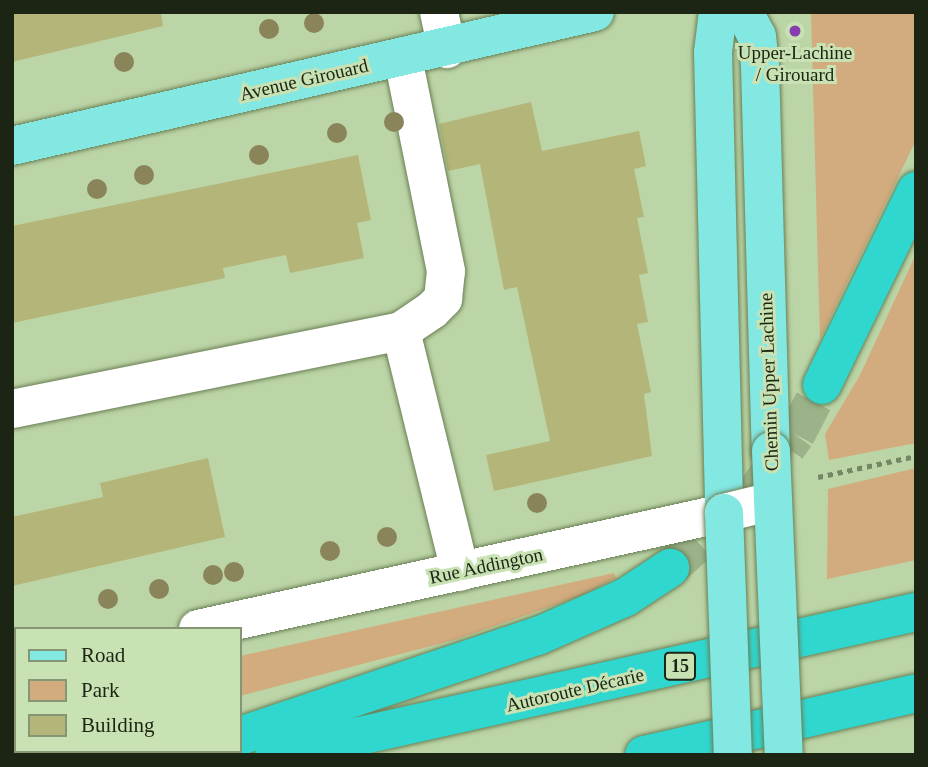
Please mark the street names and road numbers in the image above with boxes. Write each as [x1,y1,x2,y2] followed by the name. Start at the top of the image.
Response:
[238,54,370,106] street label: Avenue Girouard
[754,292,784,472] street label: Chemin Upper Lachine
[427,543,545,589] street label: Rue Addington
[662,652,698,680] road number: 15
[504,663,646,717] street label: Autoroute Décarie

